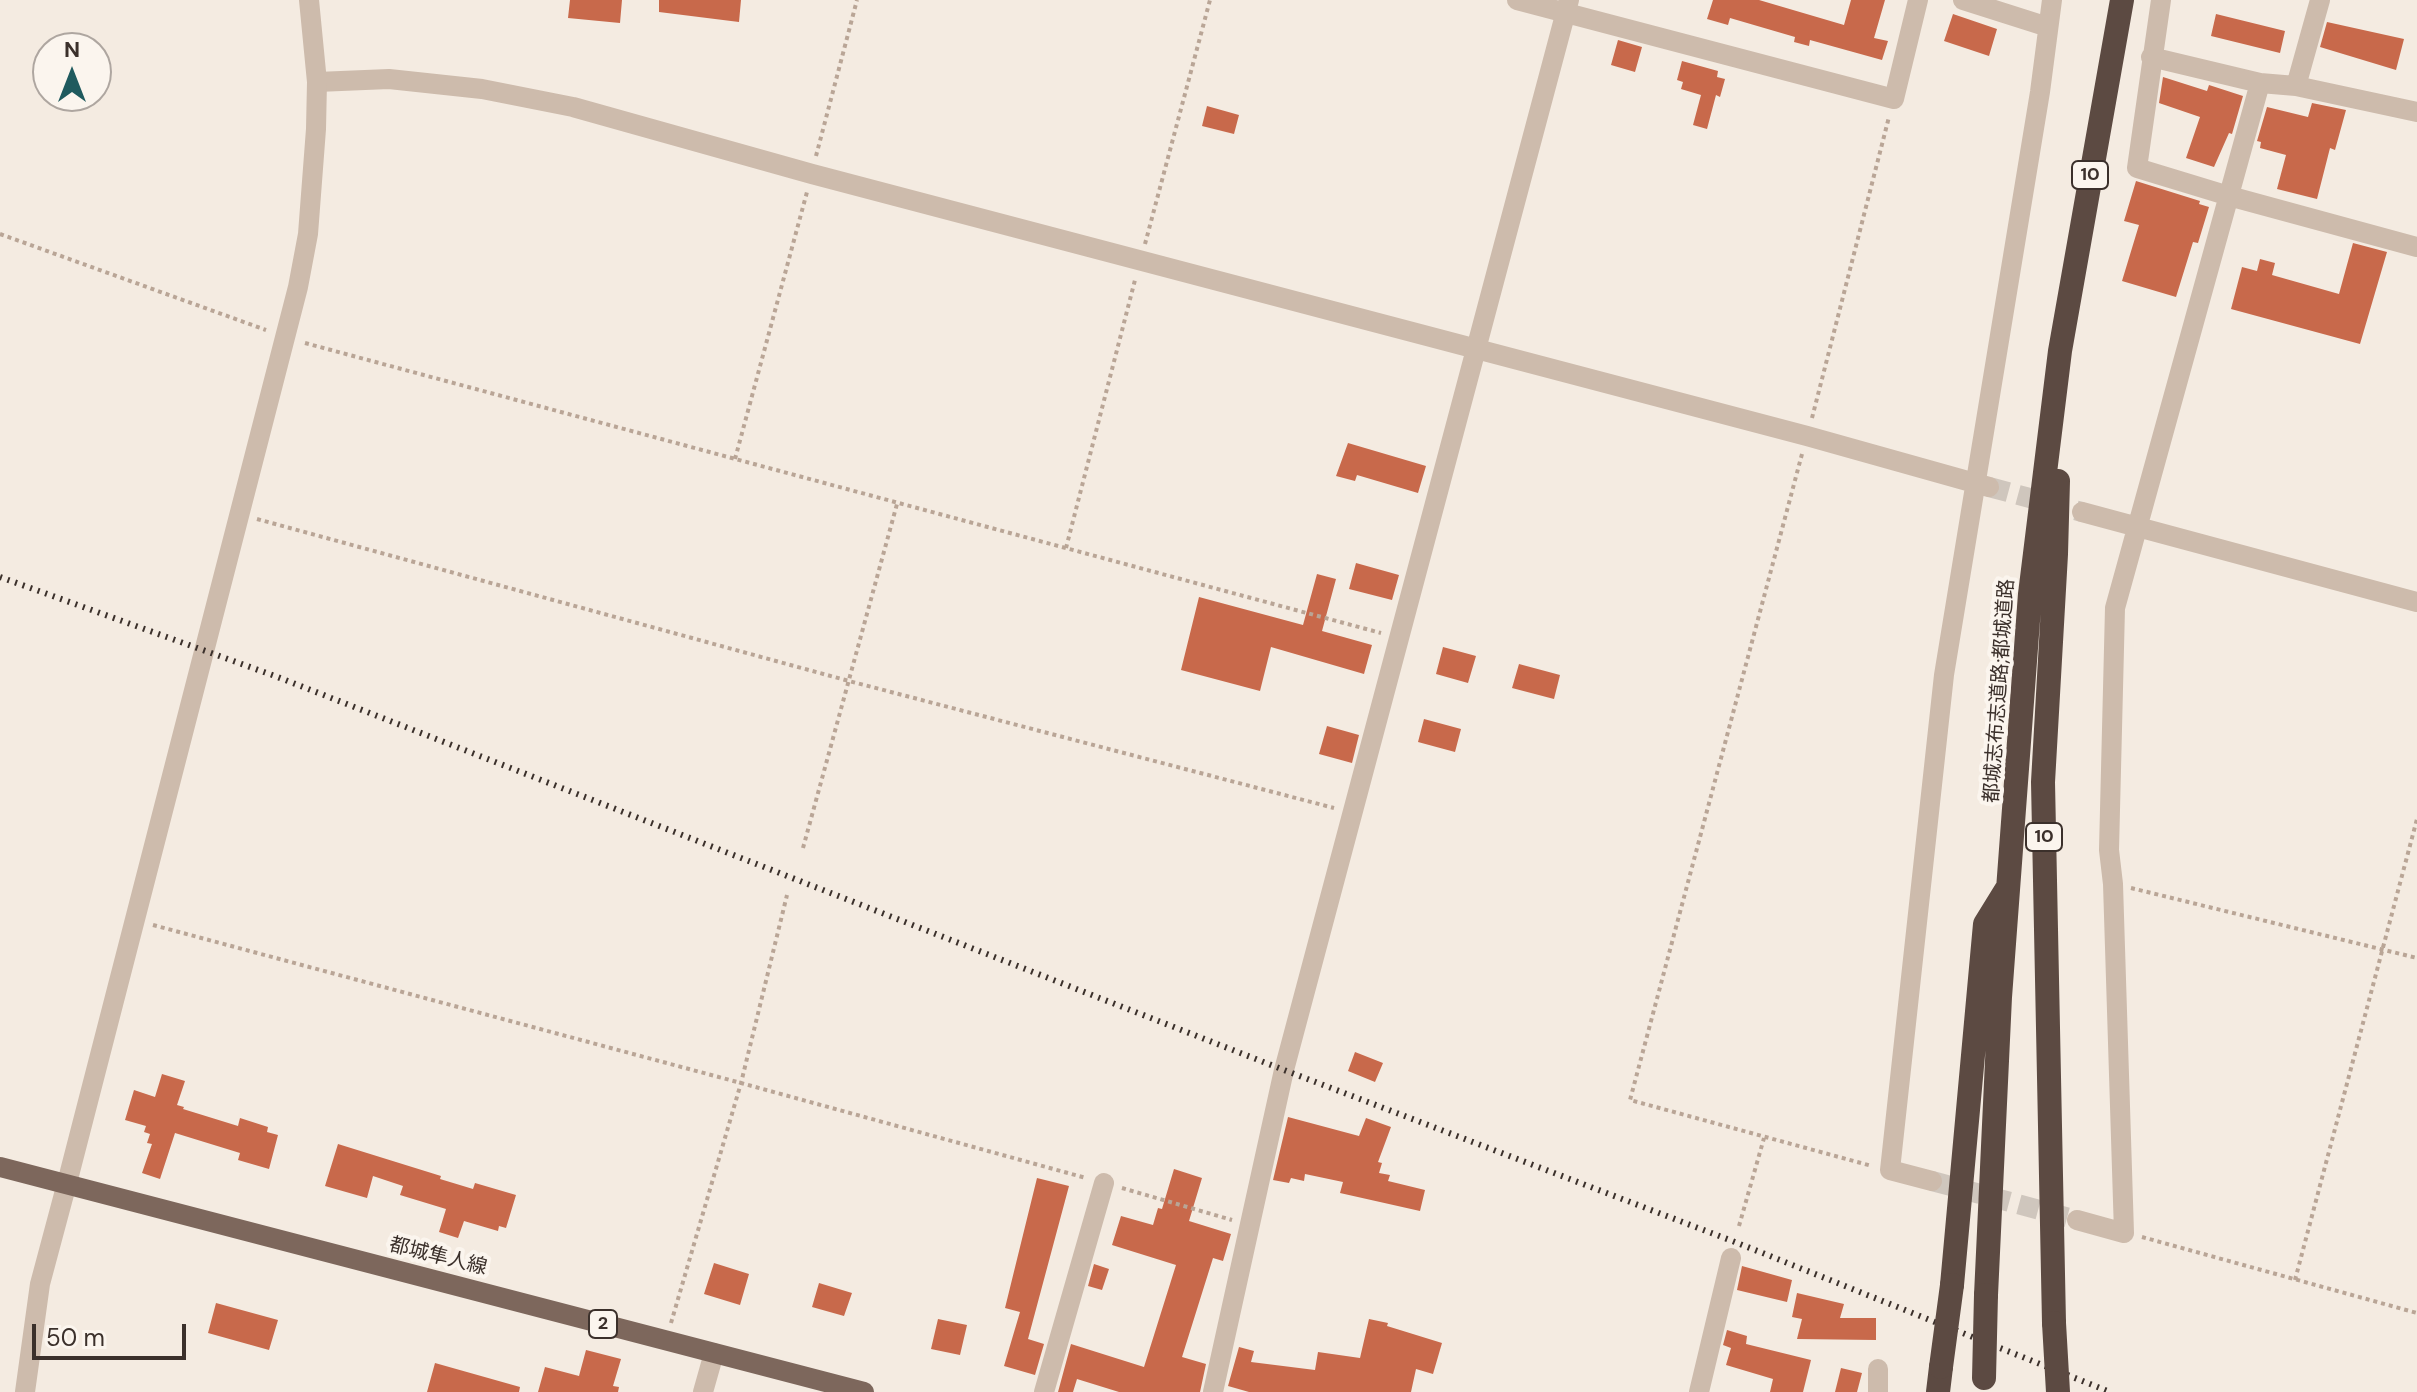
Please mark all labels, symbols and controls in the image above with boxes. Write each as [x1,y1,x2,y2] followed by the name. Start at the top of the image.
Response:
[32,32,112,112] north arrow
[64,35,80,64] text: N
[2072,161,2108,189] road number: 10
[1980,578,2020,804] street label: 都城志布志道路;都城道路
[2026,823,2062,851] road number: 10
[387,1233,489,1281] street label: 都城隼人線
[36,1308,190,1358] scale bar
[589,1310,617,1338] road number: 2
[46,1322,105,1353] text: 50 m

